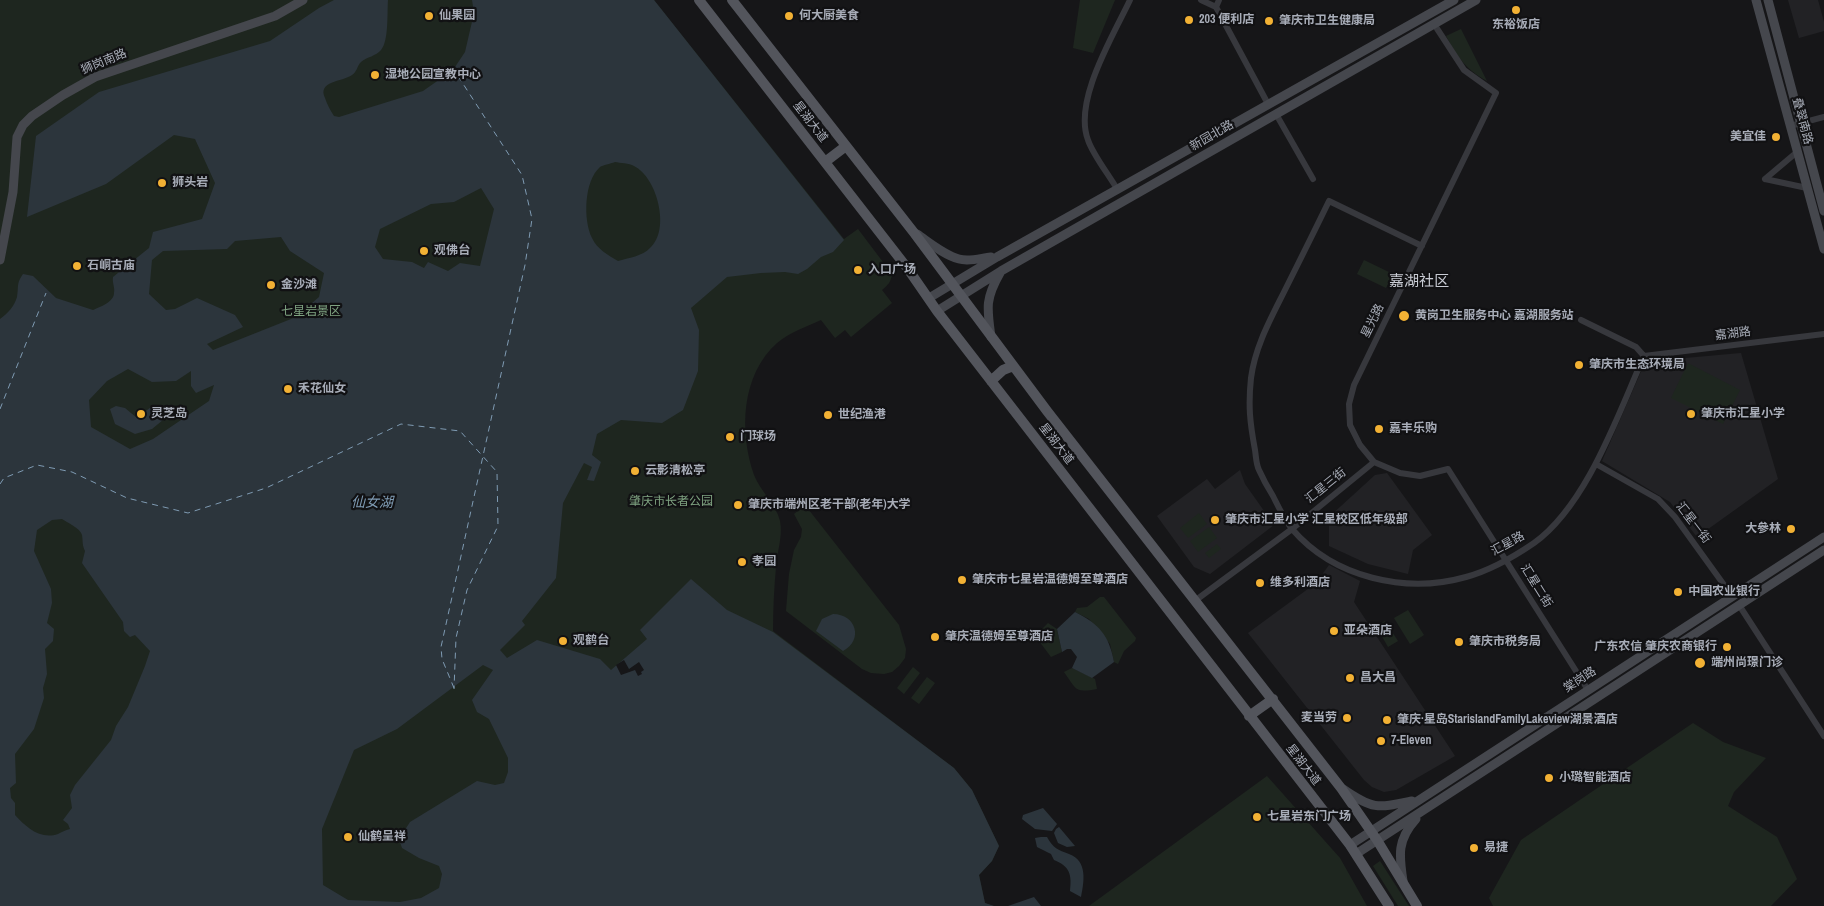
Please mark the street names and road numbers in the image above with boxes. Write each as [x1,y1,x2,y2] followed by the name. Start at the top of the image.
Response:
[79,46,129,78] street label: 狮岗南路
[1789,96,1815,146] street label: 叠翠南路
[790,99,830,145] street label: 星湖大道
[1188,118,1236,154] street label: 新园北路
[1359,302,1387,340] street label: 星光路
[1714,325,1752,343] street label: 嘉湖路
[1036,421,1076,467] street label: 星湖大道
[1303,465,1349,507] street label: 汇星三街
[1673,500,1713,546] street label: 汇星一街
[1489,529,1527,559] street label: 汇星路
[1517,562,1555,610] street label: 汇星二街
[1561,664,1599,696] street label: 棠岗路
[1283,742,1323,788] street label: 星湖大道

